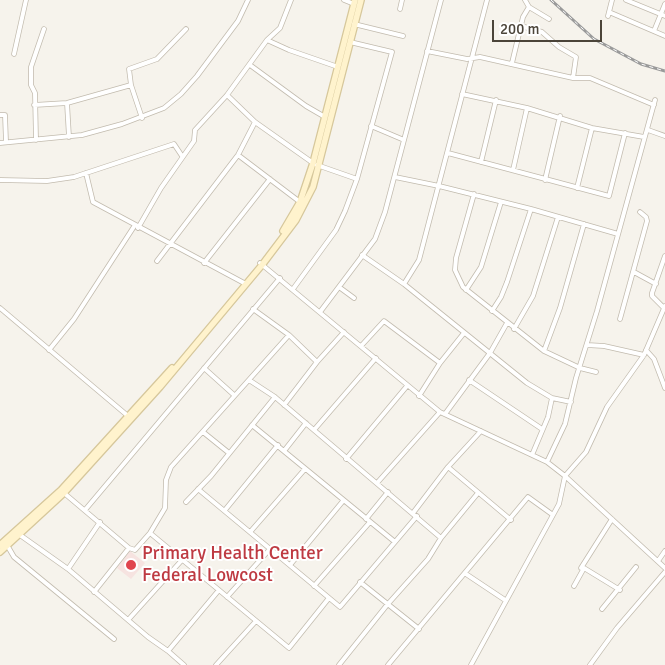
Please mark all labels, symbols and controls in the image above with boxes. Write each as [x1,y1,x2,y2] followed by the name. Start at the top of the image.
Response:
[495,10,605,42] scale bar
[500,20,540,38] text: 200 m
[142,543,323,587] place label: Primary Health Center Federal Lowcost
[124,558,138,572] marker: Primary Health Center Federal Lowcost

